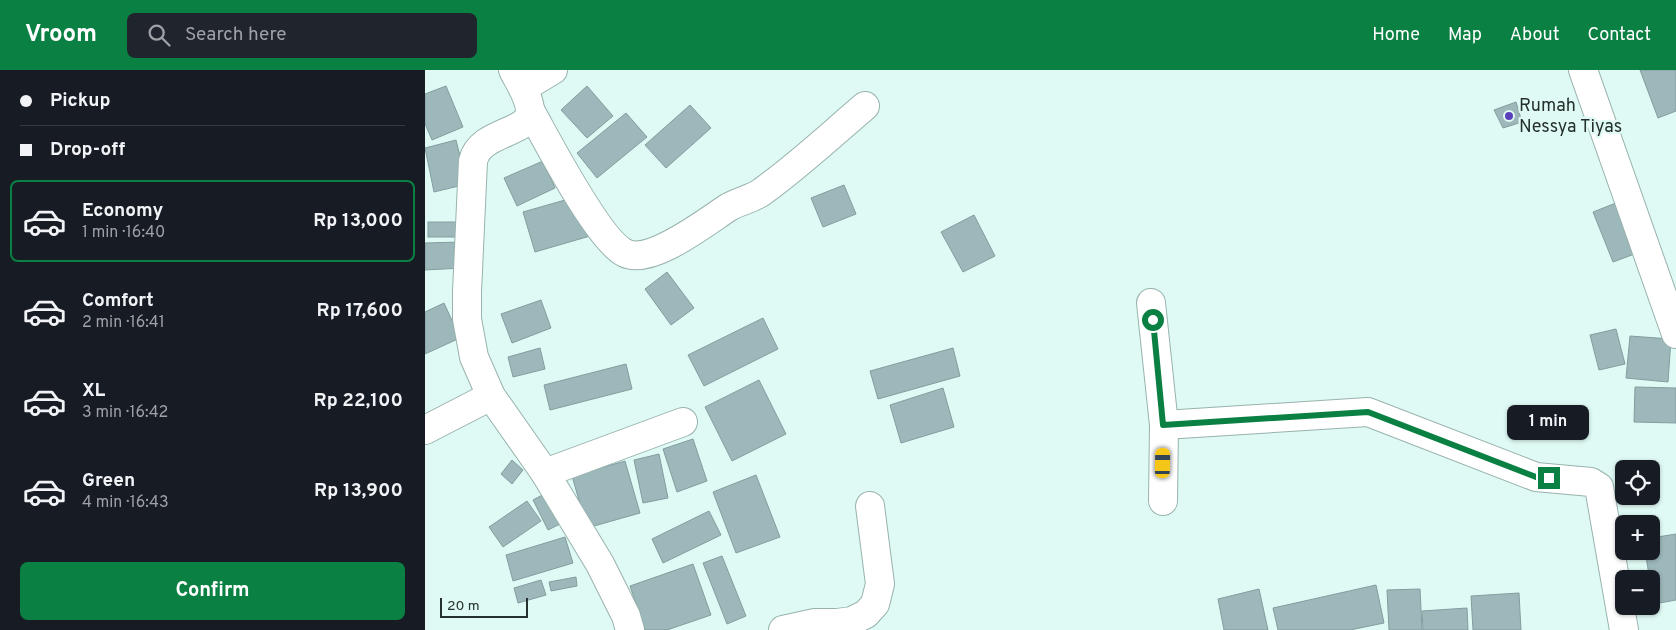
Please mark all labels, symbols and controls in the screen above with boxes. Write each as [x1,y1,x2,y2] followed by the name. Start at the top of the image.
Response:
[127,13,477,58] search box
[25,20,97,50] text: Vroom
[145,21,173,49] icon: search
[185,23,287,47] text: Search here
[1372,24,1420,47] text: Home
[1448,24,1482,47] text: Map
[1510,24,1559,47] text: About
[1587,24,1651,47] text: Contact
[50,89,110,113] text: Pickup
[1519,95,1622,139] place label: Rumah Nessya Tiyas
[1503,110,1515,122] marker: Rumah Nessya Tiyas
[50,138,125,162] text: Drop-off
[22,199,67,244] icon: car
[82,199,163,223] text: Economy
[313,209,403,233] text: Rp 13,000
[82,223,165,243] text: 1 min · 16:40
[22,289,67,334] icon: car
[82,289,154,313] text: Comfort
[317,299,403,323] text: Rp 17,600
[1142,309,1164,331] route start
[82,313,165,333] text: 2 min · 16:41
[22,379,67,424] icon: car
[82,379,105,403] text: XL
[314,389,403,413] text: Rp 22,100
[82,403,168,423] text: 3 min · 16:42
[1508,406,1590,440] callout: 1 min
[1529,412,1567,432] text: 1 min
[1155,448,1170,478] car
[1615,460,1660,615] map controls
[1615,460,1660,505] button: locate
[1538,467,1560,489] route end
[22,469,67,514] icon: car
[82,469,135,493] text: Green
[314,479,403,503] text: Rp 13,900
[82,493,169,513] text: 4 min · 16:43
[1615,515,1660,560] button: +
[20,562,405,620] button: Confirm
[1615,570,1660,615] button: −
[440,595,527,618] scale bar
[447,598,480,615] text: 20 m

